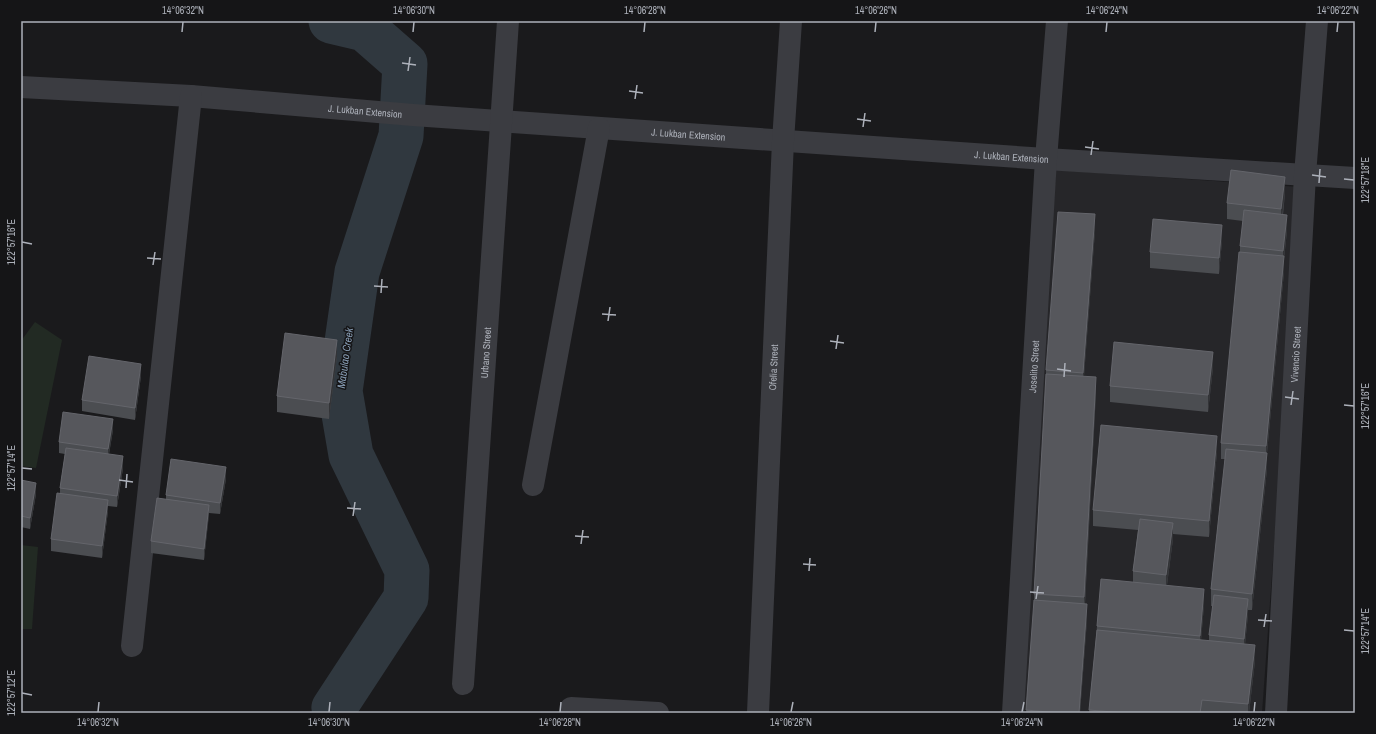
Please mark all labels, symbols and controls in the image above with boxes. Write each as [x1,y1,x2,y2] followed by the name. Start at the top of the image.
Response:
[162,4,204,17] text: 14°06'32"N
[393,4,435,17] text: 14°06'30"N
[624,4,666,17] text: 14°06'28"N
[855,4,897,17] text: 14°06'26"N
[1086,4,1128,17] text: 14°06'24"N
[1317,4,1359,17] text: 14°06'22"N
[327,102,403,121] street label: J. Lukban Extension
[651,126,726,144] street label: J. Lukban Extension
[974,148,1049,166] street label: J. Lukban Extension
[1359,157,1372,203] text: 122°57'18"E
[5,219,18,265] text: 122°57'16"E
[334,326,356,389] water label: Mabulao Creek
[478,326,494,379] street label: Urbano Street
[1288,326,1304,383] street label: Vivencio Street
[1026,339,1042,393] street label: Joselito Street
[766,343,781,391] street label: Ofelia Street
[1359,383,1372,429] text: 122°57'16"E
[5,445,18,491] text: 122°57'14"E
[1359,608,1372,654] text: 122°57'14"E
[5,670,18,716] text: 122°57'12"E
[77,716,119,729] text: 14°06'32"N
[308,716,350,729] text: 14°06'30"N
[539,716,581,729] text: 14°06'28"N
[770,716,812,729] text: 14°06'26"N
[1001,716,1043,729] text: 14°06'24"N
[1233,716,1275,729] text: 14°06'22"N

